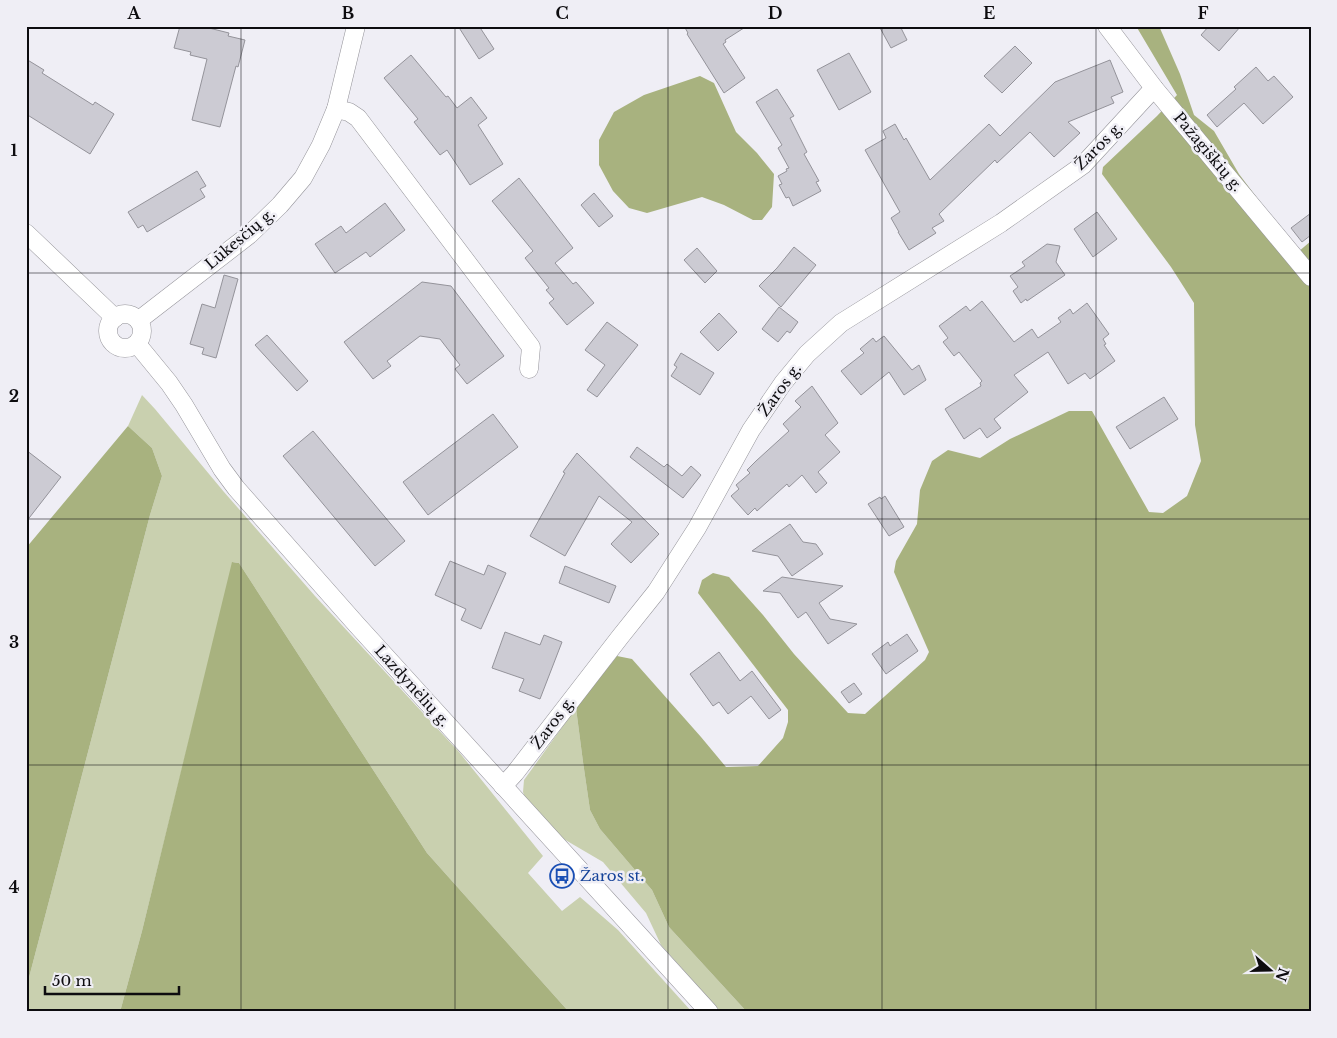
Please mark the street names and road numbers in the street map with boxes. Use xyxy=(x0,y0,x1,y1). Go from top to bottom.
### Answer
street label: Pažagiškių g. xyxy=(1170,108,1247,195)
street label: Žaros g. xyxy=(1070,117,1127,174)
street label: Lūkesčių g. xyxy=(201,204,279,273)
street label: Žaros g. xyxy=(754,360,805,420)
street label: Lazdynėlių g. xyxy=(371,641,454,730)
street label: Žaros g. xyxy=(527,693,578,753)

